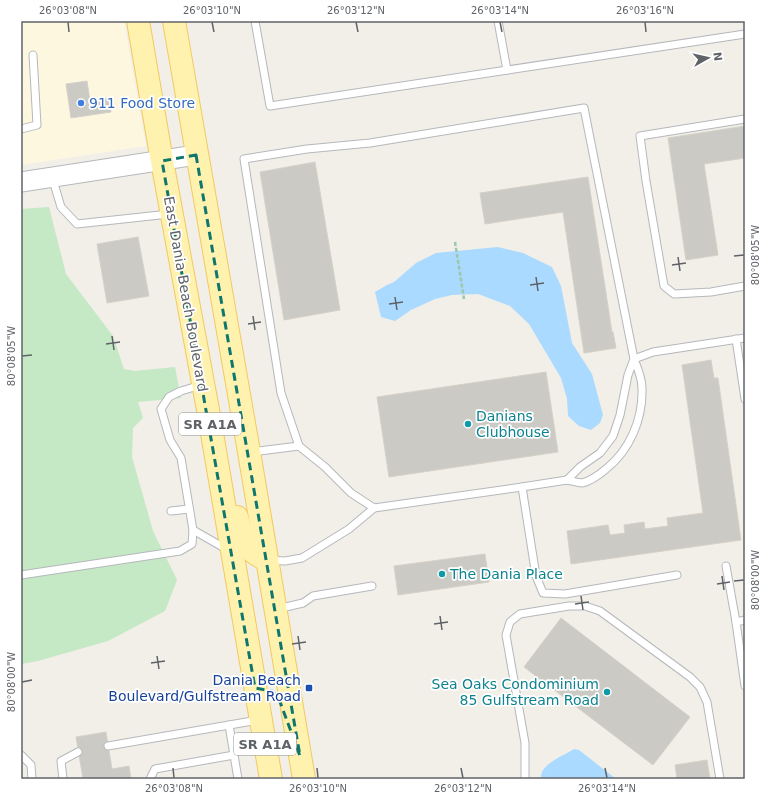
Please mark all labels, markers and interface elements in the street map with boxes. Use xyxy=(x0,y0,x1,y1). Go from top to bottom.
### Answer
text: 26°03'08"N xyxy=(39,5,97,16)
text: 26°03'10"N xyxy=(183,5,241,16)
text: 26°03'12"N xyxy=(327,5,385,16)
text: 26°03'14"N xyxy=(471,5,529,16)
text: 26°03'16"N xyxy=(616,5,674,16)
north arrow xyxy=(688,38,728,78)
text: N xyxy=(710,51,724,62)
place label: 911 Food Store xyxy=(89,95,195,111)
marker: 911 Food Store xyxy=(76,98,86,108)
street label: East Dania Beach Boulevard xyxy=(161,195,211,393)
text: 80°08'05"W xyxy=(750,225,761,285)
text: 80°08'05"W xyxy=(6,326,17,386)
place label: Danians Clubhouse xyxy=(476,408,550,440)
road number: SR A1A xyxy=(179,413,241,435)
marker: Danians Clubhouse xyxy=(463,419,473,429)
text: 80°08'00"W xyxy=(750,550,761,610)
place label: The Dania Place xyxy=(449,566,563,582)
marker: The Dania Place xyxy=(437,569,447,579)
text: 80°08'00"W xyxy=(6,652,17,712)
place label: Dania Beach Boulevard/Gulfstream Road xyxy=(108,672,301,704)
place label: Sea Oaks Condominium 85 Gulfstream Road xyxy=(432,676,599,708)
marker: Dania Beach Boulevard/Gulfstream Road xyxy=(304,683,314,693)
marker: Sea Oaks Condominium 85 Gulfstream Road xyxy=(602,687,612,697)
road number: SR A1A xyxy=(234,733,296,755)
text: 26°03'08"N xyxy=(145,783,203,794)
text: 26°03'10"N xyxy=(289,783,347,794)
text: 26°03'12"N xyxy=(434,783,492,794)
text: 26°03'14"N xyxy=(578,783,636,794)

